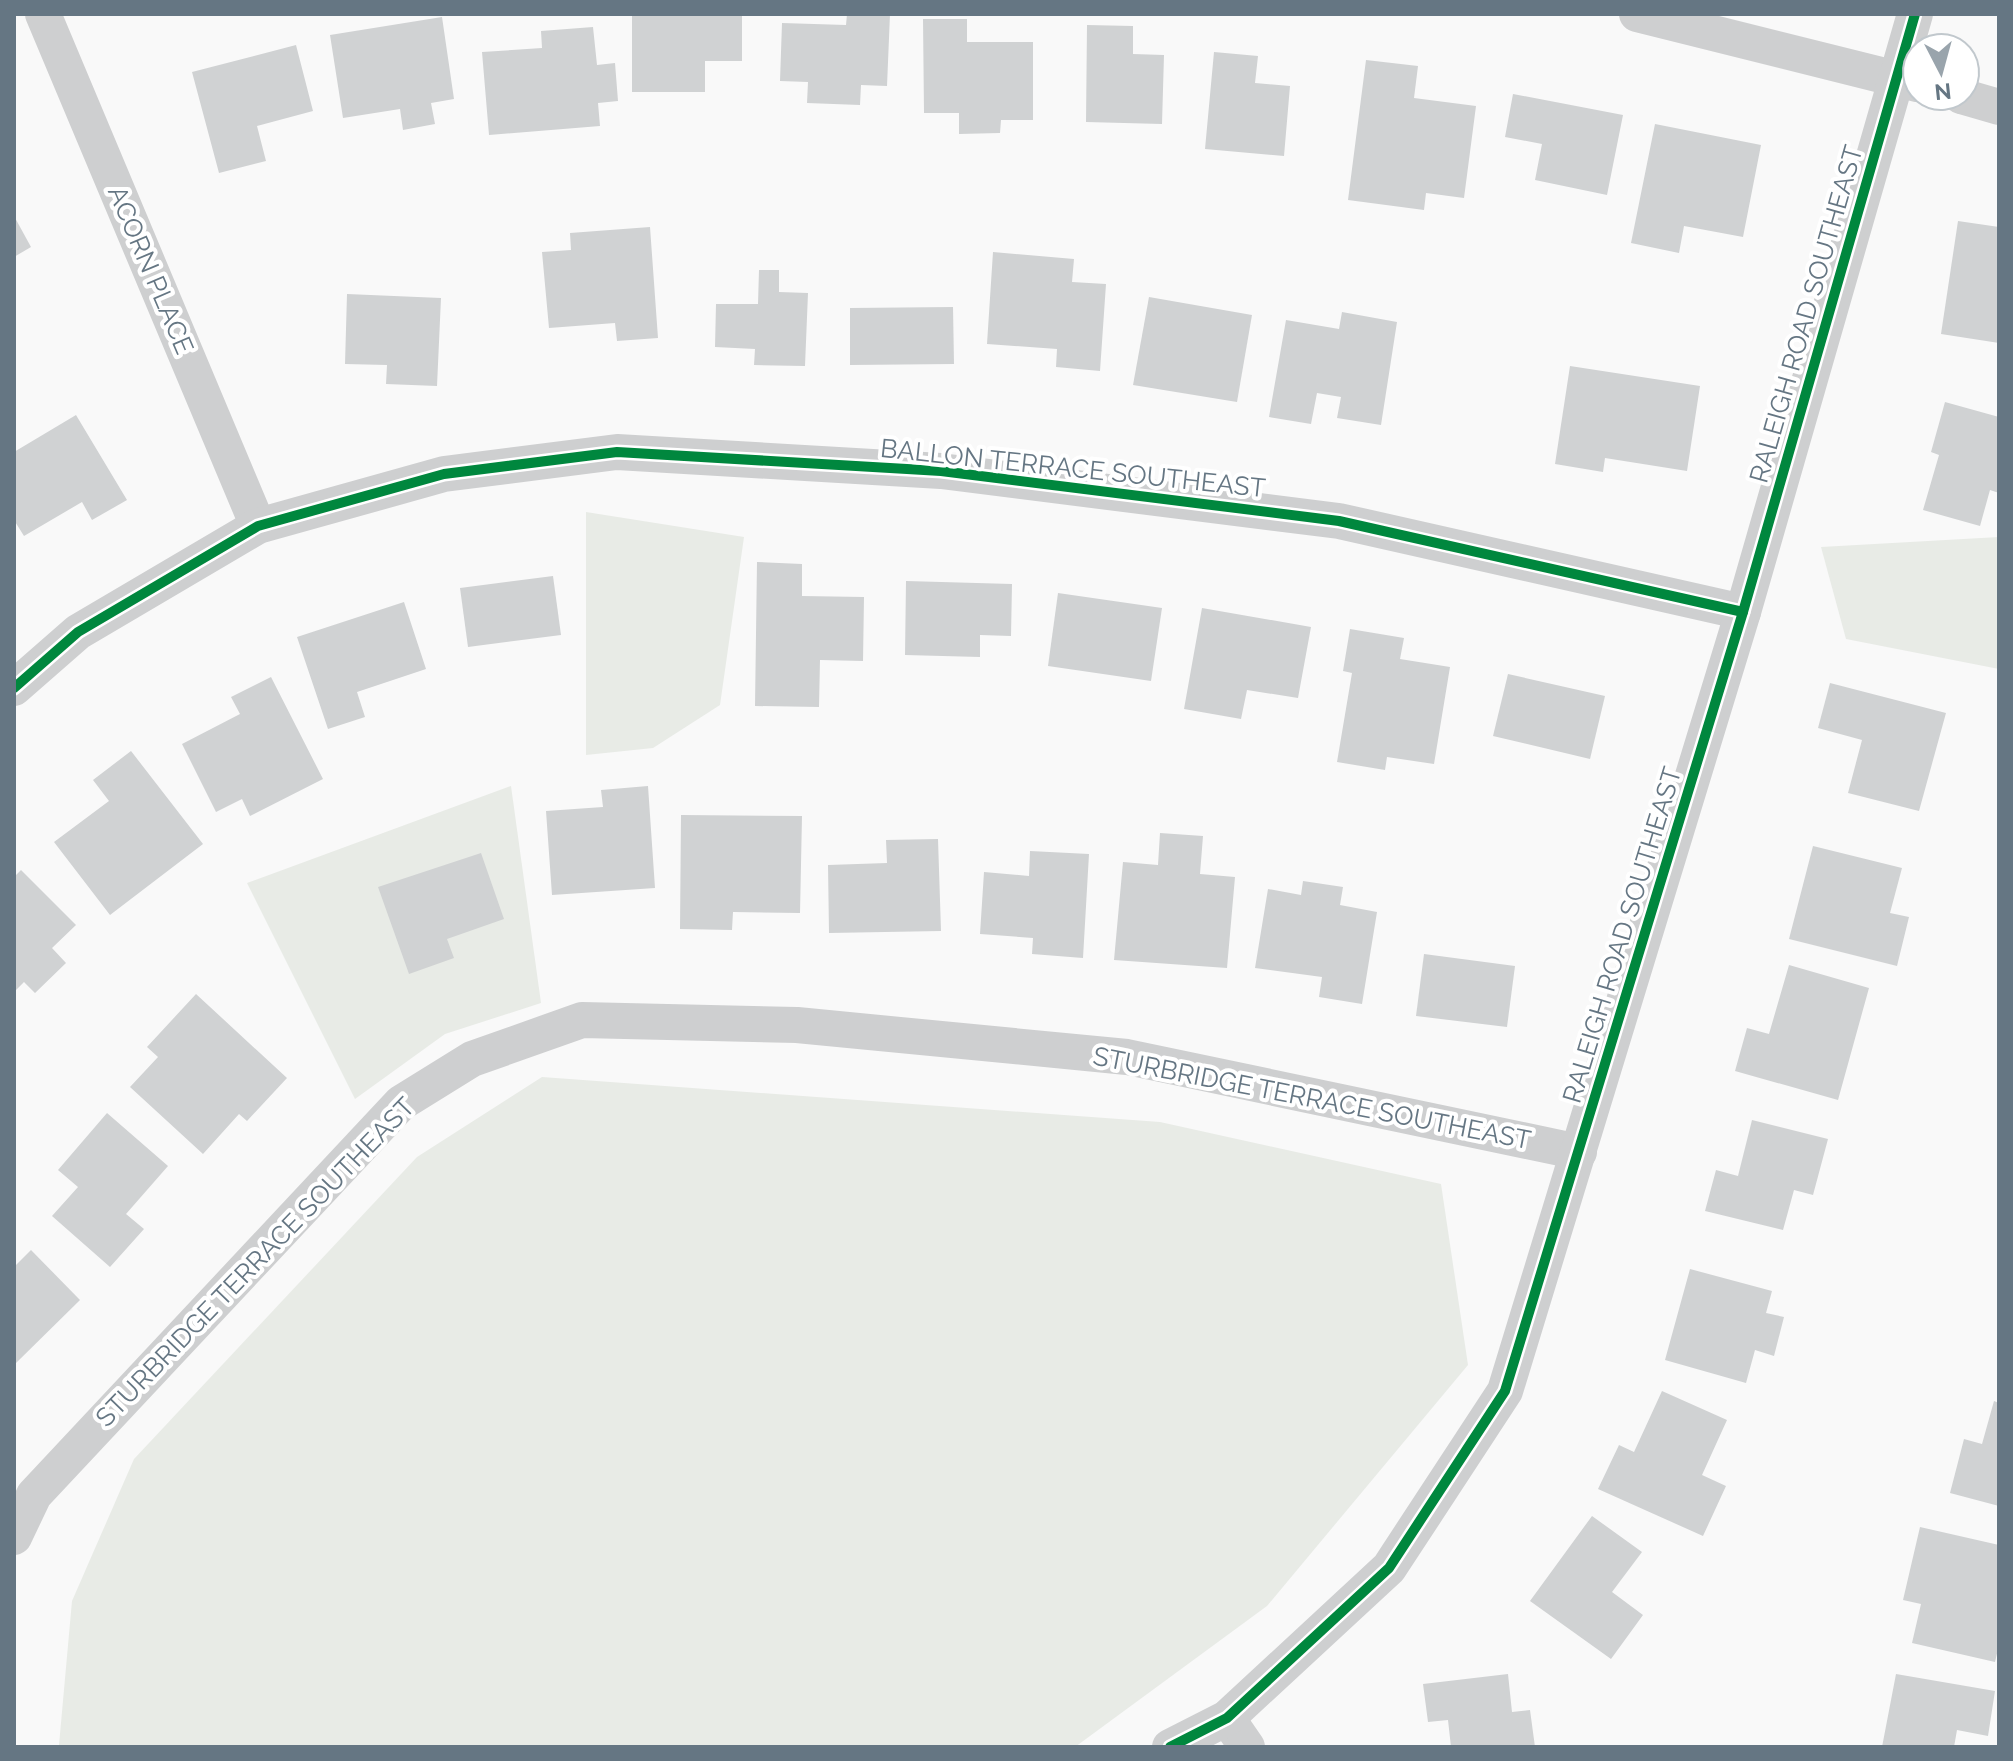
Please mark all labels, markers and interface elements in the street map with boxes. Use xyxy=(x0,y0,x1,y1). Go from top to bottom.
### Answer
north arrow xyxy=(1901,32,1981,112)
text: N xyxy=(1933,78,1953,106)
street label: RALEIGH ROAD SOUTHEAST xyxy=(1743,142,1869,486)
street label: ACORN PLACE xyxy=(102,181,200,359)
street label: BALLON TERRACE SOUTHEAST xyxy=(879,433,1267,503)
street label: RALEIGH ROAD SOUTHEAST xyxy=(1557,763,1688,1107)
street label: STURBRIDGE TERRACE SOUTHEAST xyxy=(1091,1041,1534,1155)
street label: STURBRIDGE TERRACE SOUTHEAST xyxy=(90,1091,421,1433)

